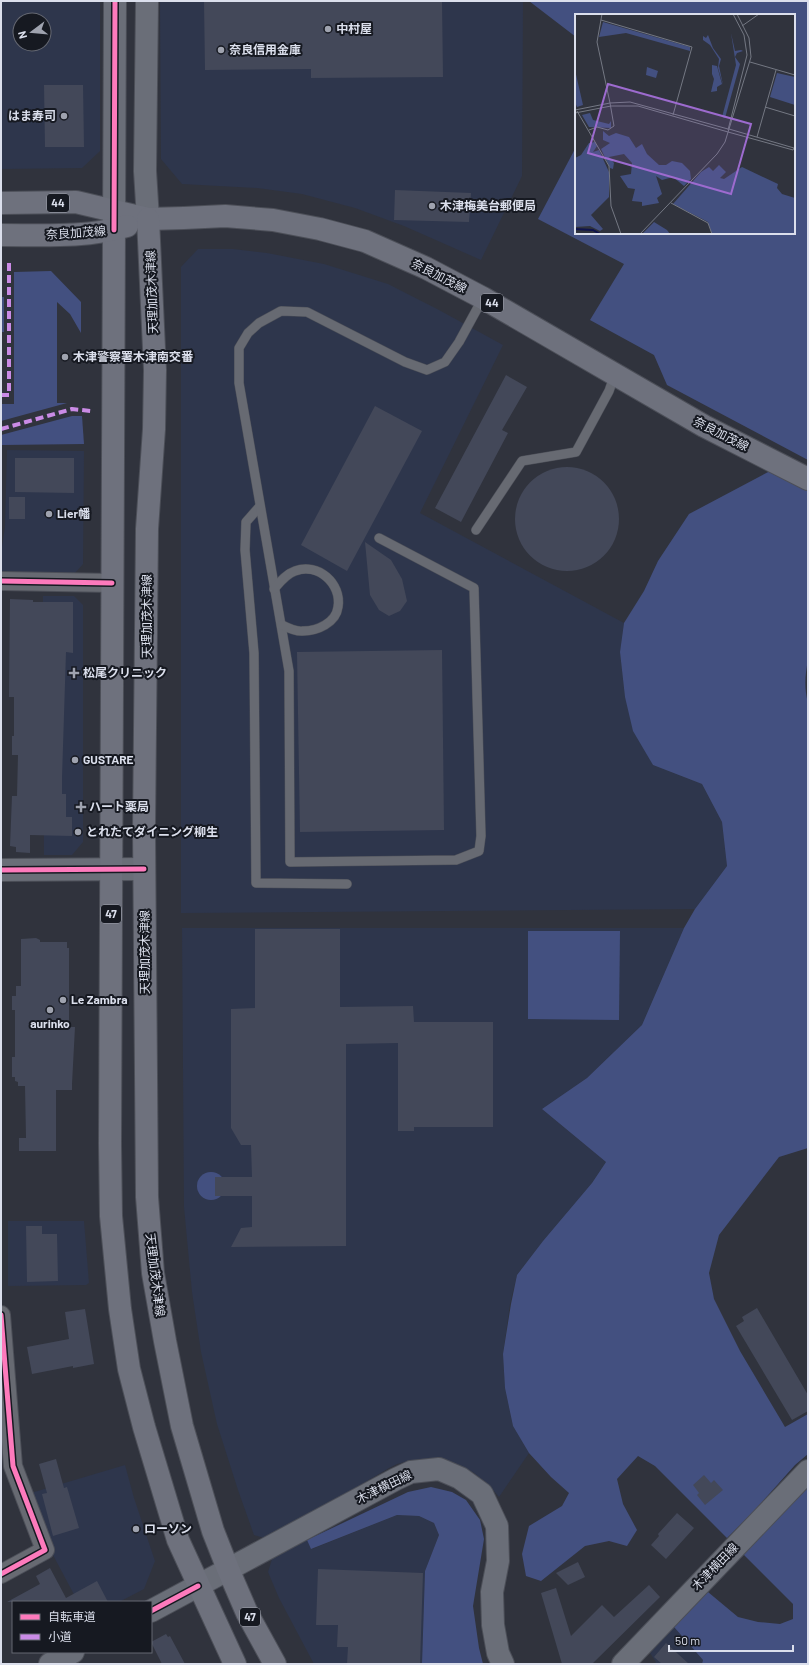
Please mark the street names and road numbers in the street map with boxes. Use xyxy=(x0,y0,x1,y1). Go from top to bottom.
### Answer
road number: 44 xyxy=(47,194,69,212)
street label: 奈良加茂線 xyxy=(46,223,106,241)
street label: 天理加茂木津線 xyxy=(143,250,159,334)
street label: 奈良加茂線 xyxy=(410,255,469,295)
road number: 44 xyxy=(481,294,503,312)
street label: 奈良加茂線 xyxy=(692,413,751,453)
street label: 天理加茂木津線 xyxy=(139,574,153,658)
road number: 47 xyxy=(101,905,121,923)
street label: 天理加茂木津線 xyxy=(137,910,151,994)
street label: 天理加茂木津線 xyxy=(144,1232,168,1317)
street label: 木津横田線 xyxy=(354,1467,414,1506)
street label: 木津横田線 xyxy=(688,1540,740,1593)
road number: 47 xyxy=(240,1608,260,1626)

